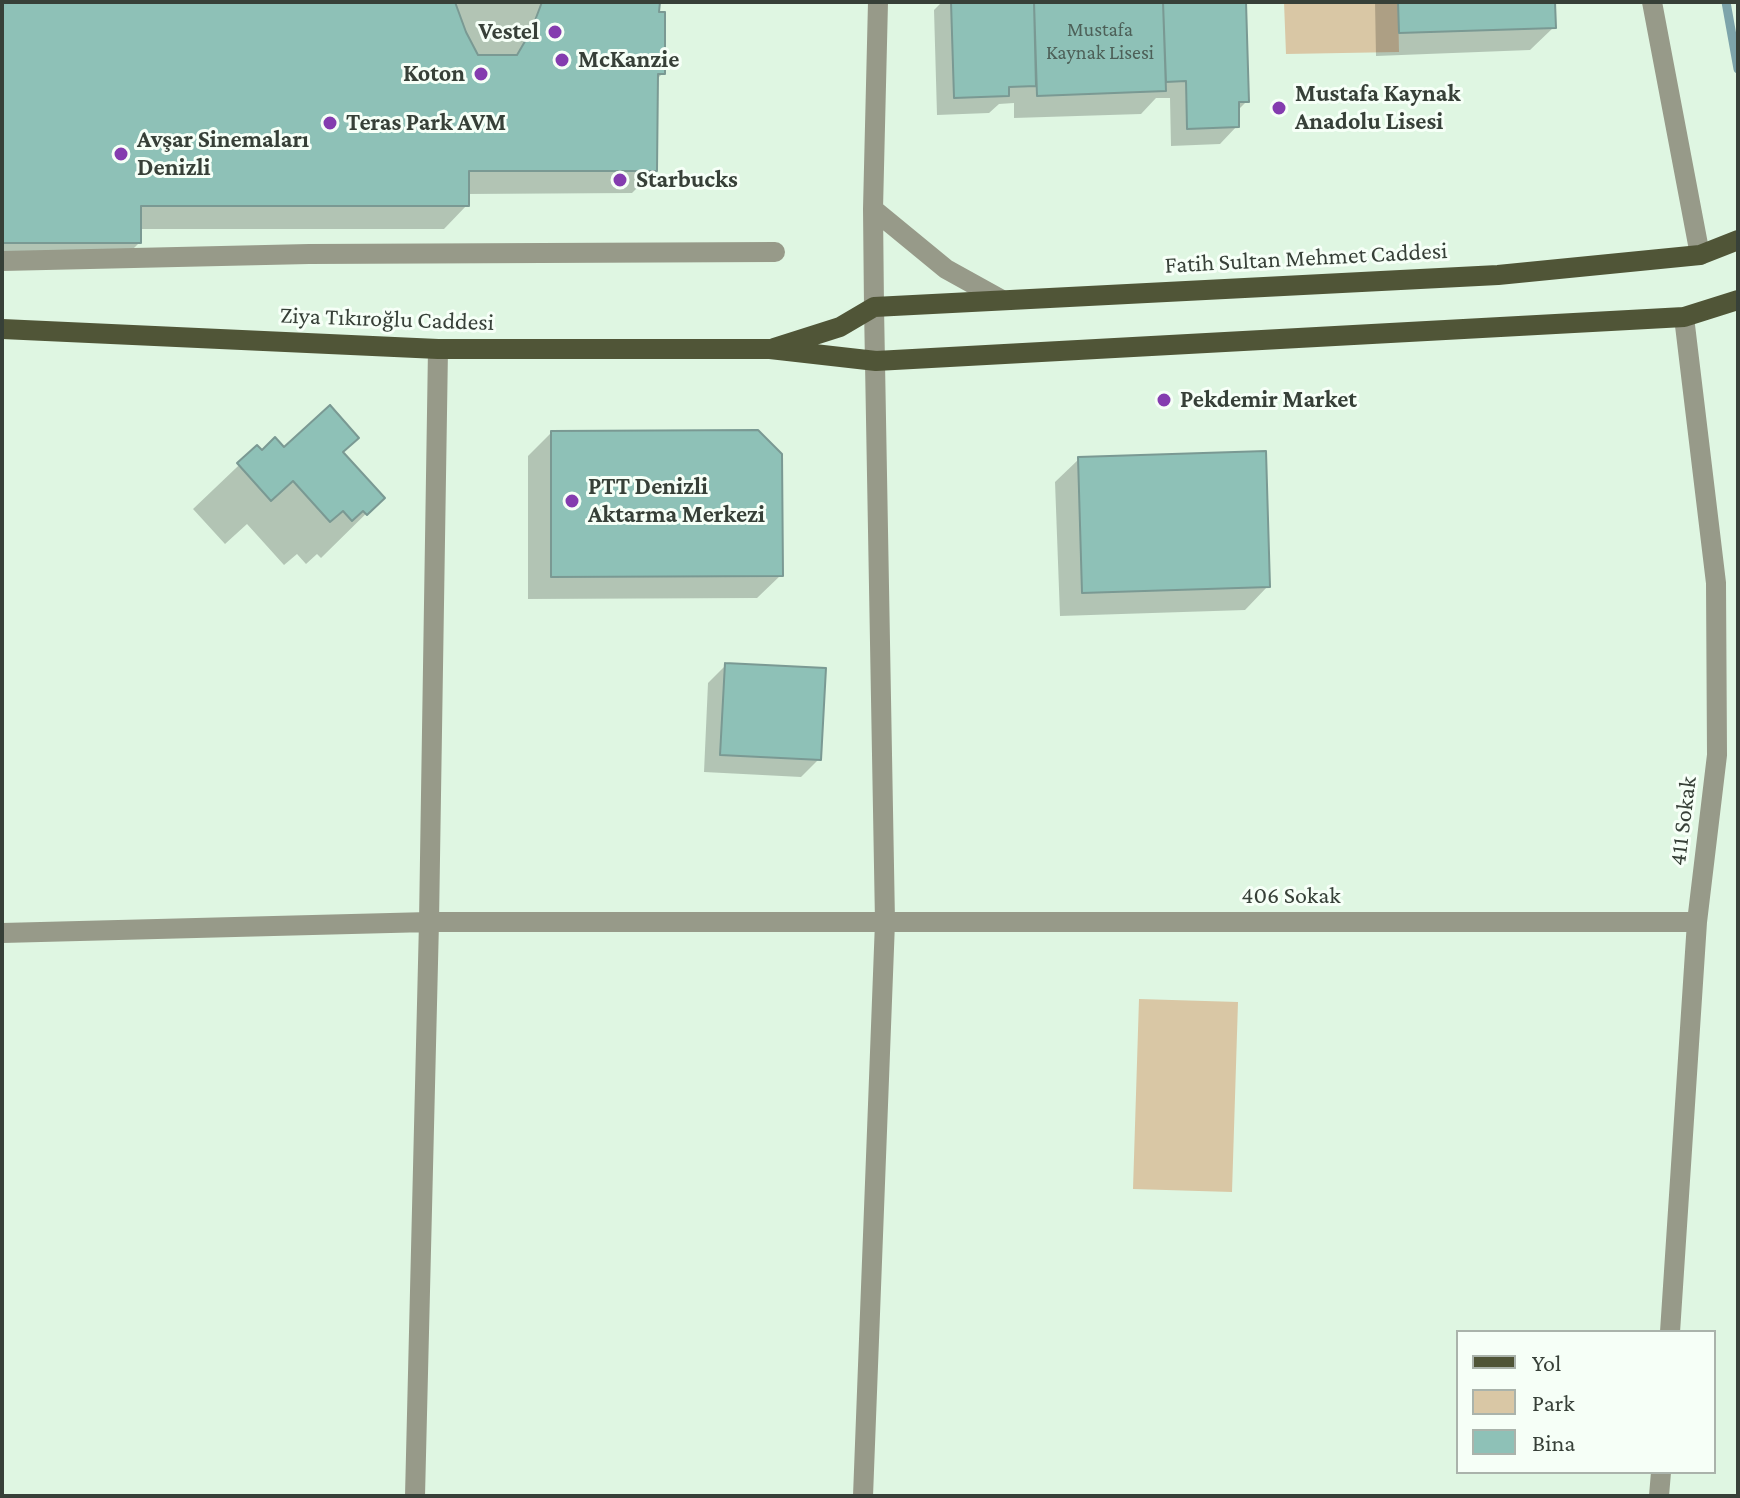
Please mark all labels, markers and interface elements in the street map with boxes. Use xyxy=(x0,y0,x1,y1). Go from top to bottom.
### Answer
place label: Vestel xyxy=(478,18,539,46)
house number: Mustafa Kaynak Lisesi xyxy=(1046,18,1154,65)
marker: Vestel xyxy=(546,23,564,41)
place label: McKanzie xyxy=(578,46,679,74)
marker: McKanzie xyxy=(553,51,571,69)
place label: Koton xyxy=(403,60,465,88)
marker: Koton xyxy=(472,65,490,83)
place label: Mustafa Kaynak Anadolu Lisesi xyxy=(1295,80,1461,136)
marker: Mustafa Kaynak Anadolu Lisesi xyxy=(1270,99,1288,117)
place label: Teras Park AVM xyxy=(346,109,506,137)
marker: Teras Park AVM xyxy=(321,114,339,132)
place label: Avşar Sinemaları Denizli xyxy=(137,126,309,182)
marker: Avşar Sinemaları Denizli xyxy=(112,145,130,163)
place label: Starbucks xyxy=(636,166,738,194)
marker: Starbucks xyxy=(611,171,629,189)
street label: Fatih Sultan Mehmet Caddesi xyxy=(1164,236,1448,280)
street label: Ziya Tıkıroğlu Caddesi xyxy=(280,301,494,337)
place label: Pekdemir Market xyxy=(1180,386,1357,414)
marker: Pekdemir Market xyxy=(1155,391,1173,409)
place label: PTT Denizli Aktarma Merkezi xyxy=(588,473,765,529)
marker: PTT Denizli Aktarma Merkezi xyxy=(563,492,581,510)
street label: 411 Sokak xyxy=(1663,775,1703,867)
street label: 406 Sokak xyxy=(1241,882,1341,910)
legend xyxy=(1456,1330,1716,1474)
text: Yol xyxy=(1532,1349,1561,1376)
text: Park xyxy=(1532,1389,1575,1416)
text: Bina xyxy=(1532,1429,1575,1456)

